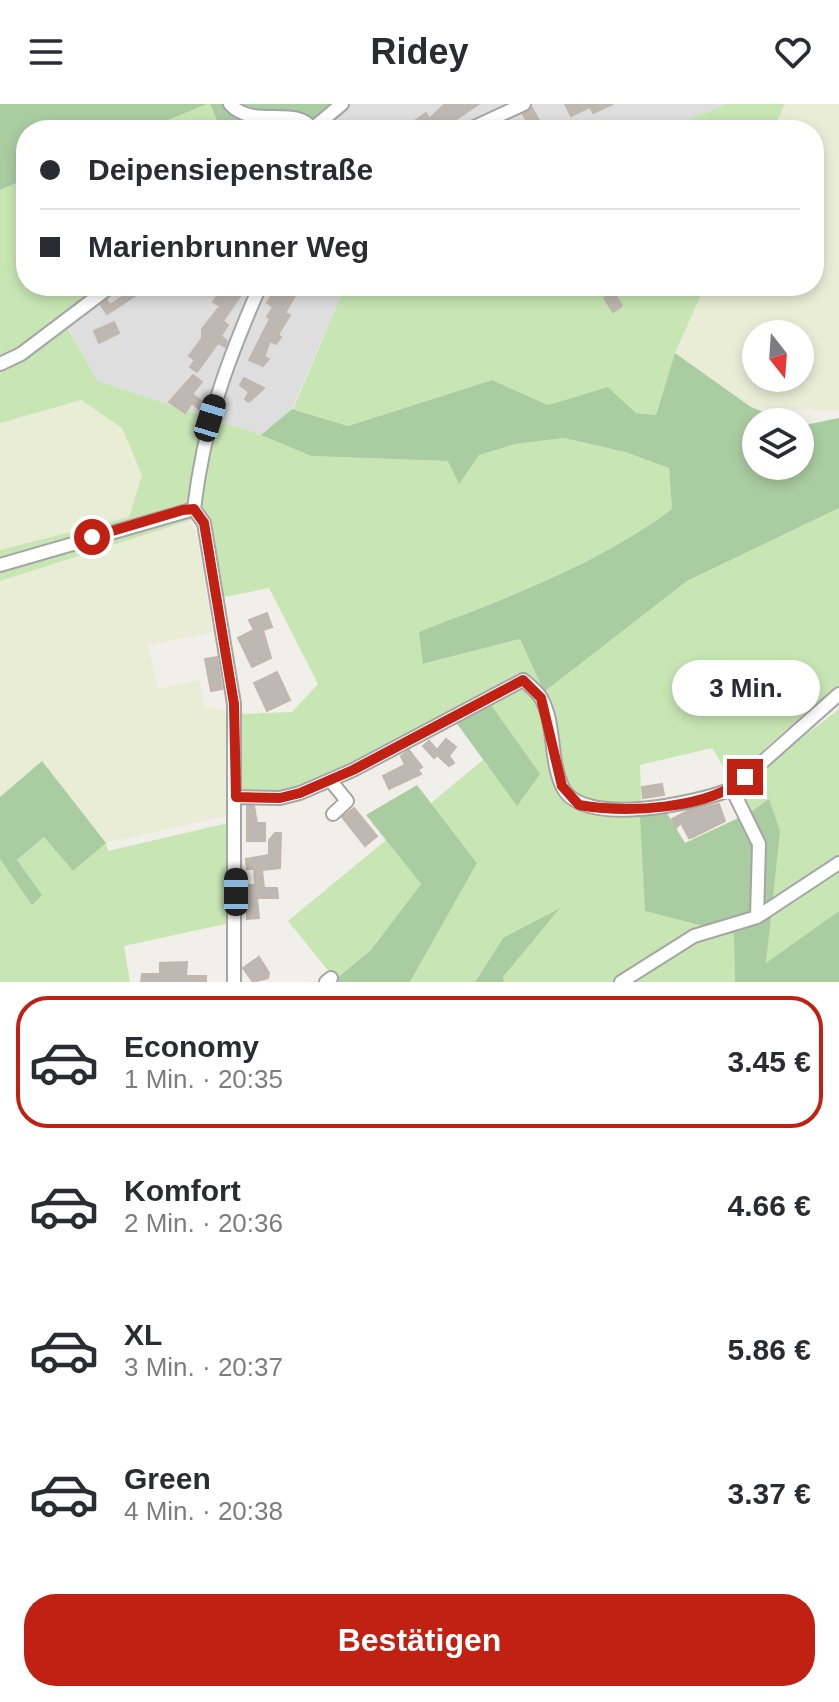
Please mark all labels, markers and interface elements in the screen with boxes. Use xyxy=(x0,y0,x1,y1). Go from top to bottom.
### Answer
icon: menu xyxy=(24,30,68,74)
icon: heart xyxy=(771,30,815,74)
text: Ridey xyxy=(370,31,469,72)
text: Deipensiepenstraße xyxy=(88,153,373,186)
text: Marienbrunner Weg xyxy=(88,230,369,263)
north arrow xyxy=(742,320,814,392)
map controls xyxy=(742,320,814,480)
car xyxy=(192,392,228,444)
button: layers xyxy=(742,408,814,480)
route start xyxy=(74,519,110,555)
callout: 3 Min. xyxy=(671,661,819,717)
text: 3 Min. xyxy=(709,673,783,703)
route end xyxy=(727,759,763,795)
car xyxy=(224,868,248,916)
icon: car xyxy=(28,1026,100,1098)
text: Economy xyxy=(124,1030,259,1063)
text: 3.45 € xyxy=(728,1045,811,1078)
text: 1 Min. · 20:35 xyxy=(124,1064,283,1094)
icon: car xyxy=(28,1170,100,1242)
text: Komfort xyxy=(124,1174,241,1207)
text: 4.66 € xyxy=(728,1189,811,1222)
text: 2 Min. · 20:36 xyxy=(124,1208,283,1238)
icon: car xyxy=(28,1314,100,1386)
text: XL xyxy=(124,1318,162,1351)
text: 5.86 € xyxy=(728,1333,811,1366)
text: 3 Min. · 20:37 xyxy=(124,1352,283,1382)
icon: car xyxy=(28,1458,100,1530)
text: Green xyxy=(124,1462,211,1495)
text: 3.37 € xyxy=(728,1477,811,1510)
text: 4 Min. · 20:38 xyxy=(124,1496,283,1526)
button: Bestätigen xyxy=(24,1594,815,1686)

